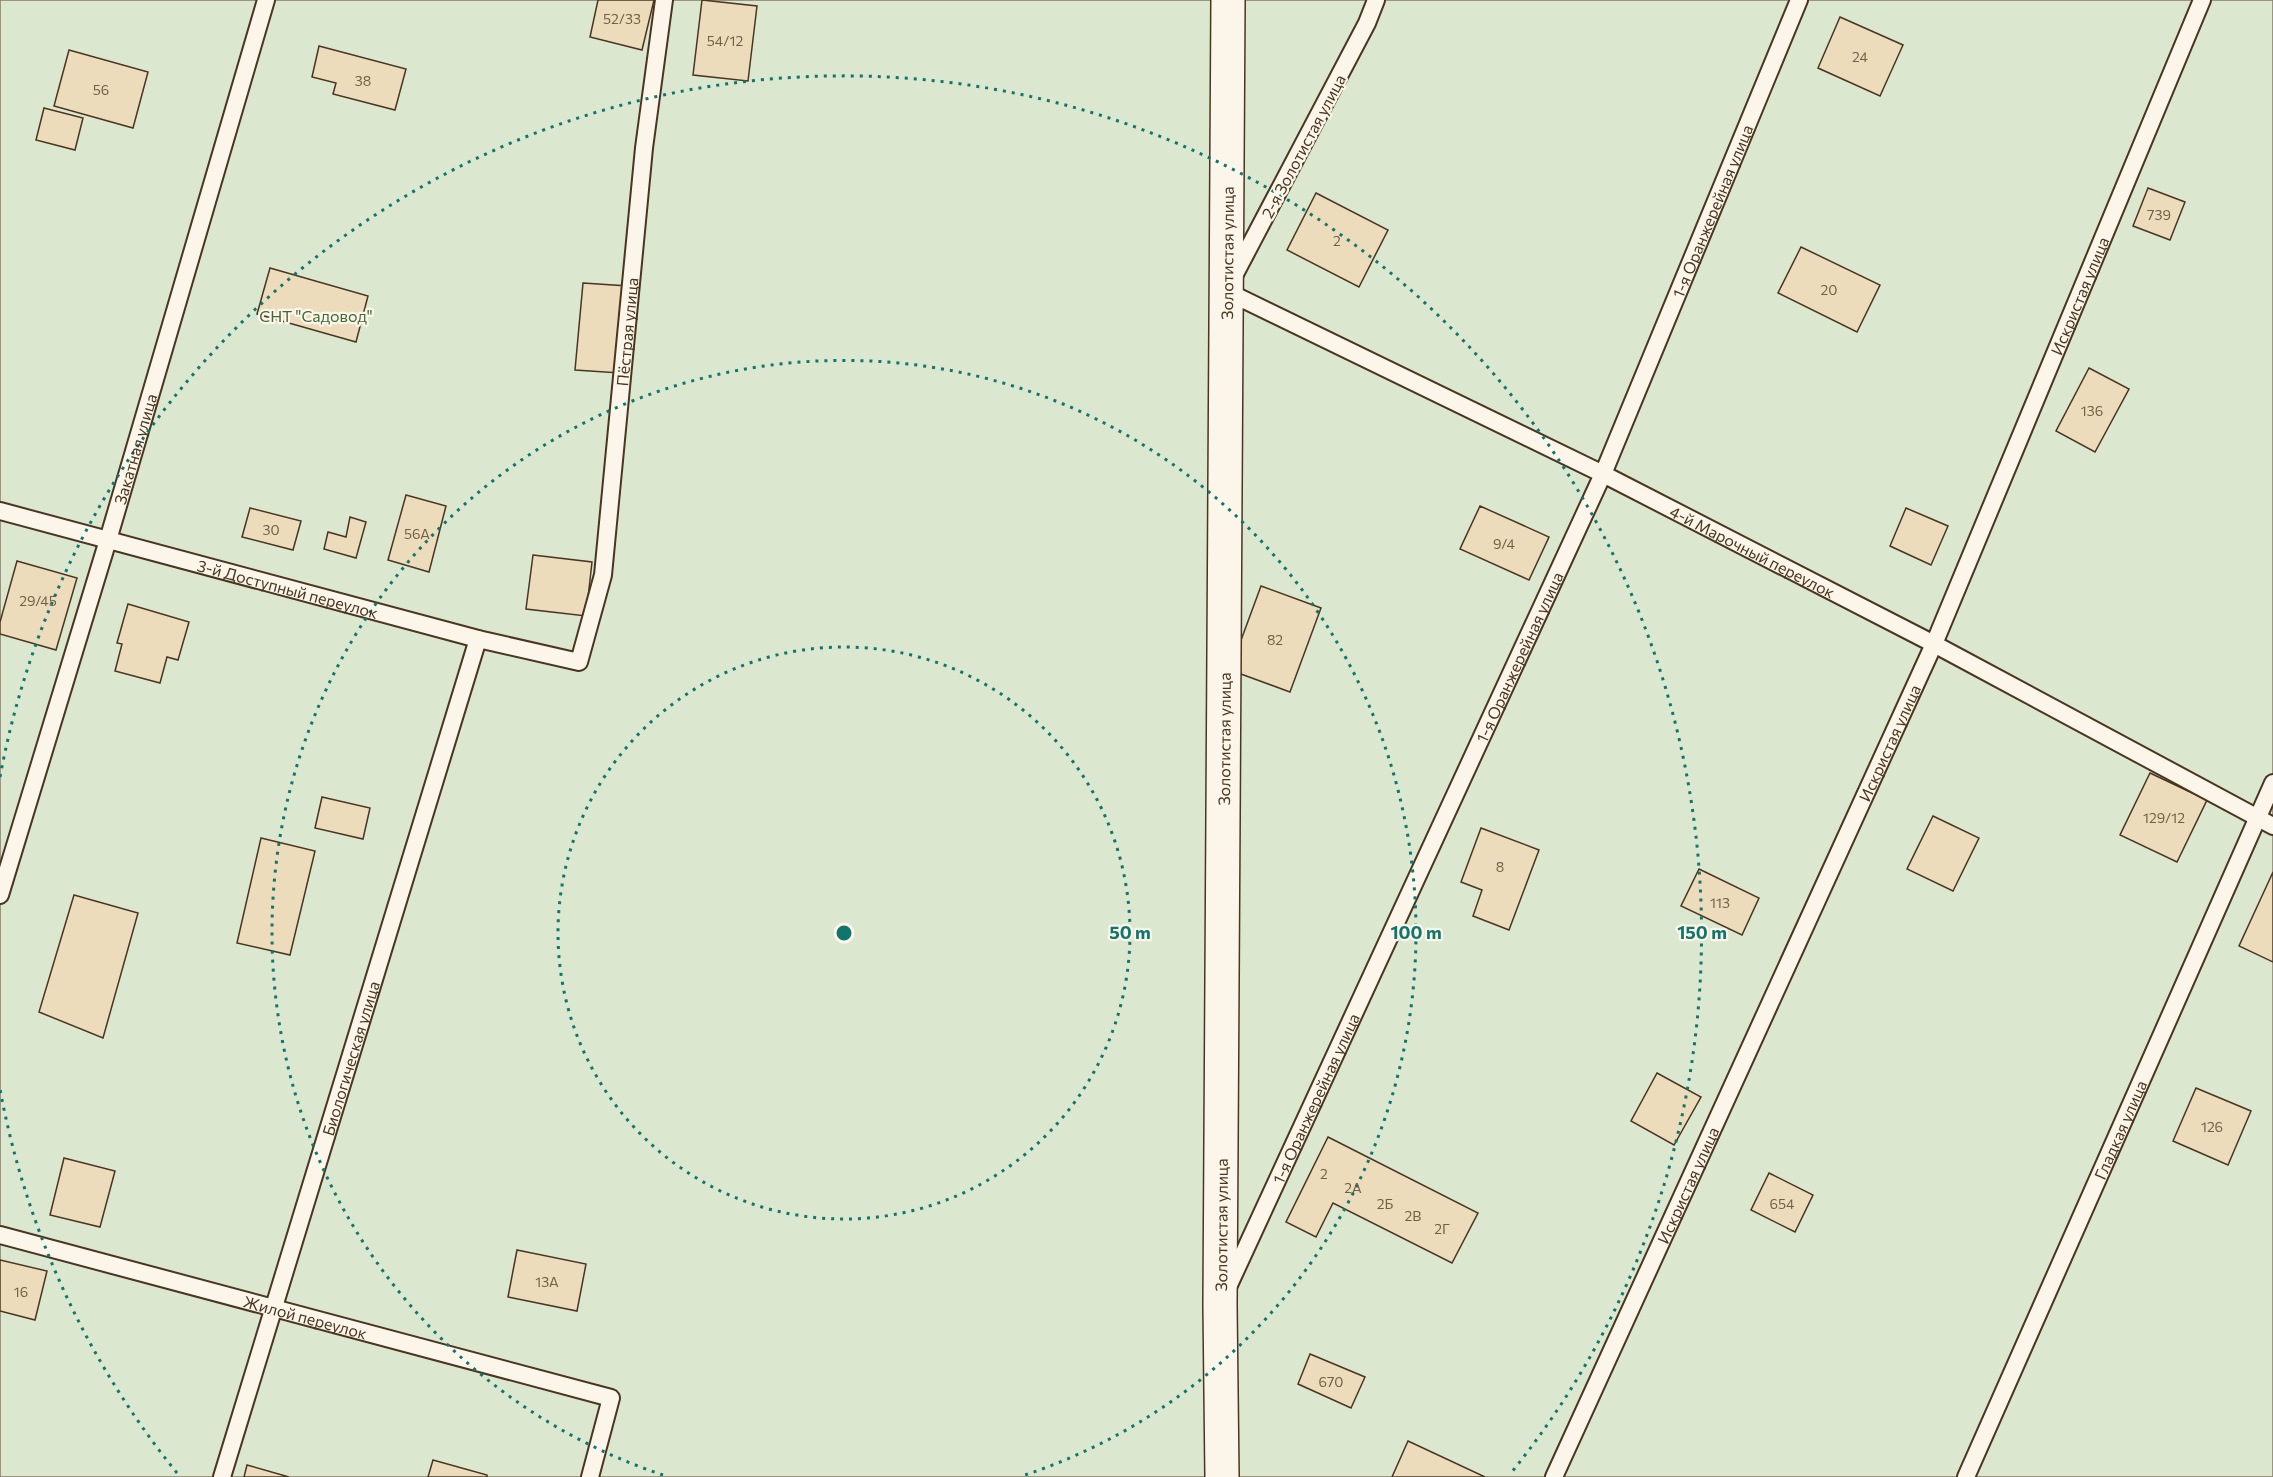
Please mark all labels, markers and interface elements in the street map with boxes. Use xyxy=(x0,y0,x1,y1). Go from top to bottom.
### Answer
house number: 52/33 xyxy=(603,10,641,27)
house number: 54/12 xyxy=(707,32,743,49)
house number: 24 xyxy=(1852,48,1869,65)
street label: 2-я Золотистая улица xyxy=(1257,71,1349,221)
house number: 38 xyxy=(355,72,371,89)
house number: 56 xyxy=(93,81,109,98)
street label: 1-я Оранжерейная улица xyxy=(1668,122,1756,300)
street label: Золотистая улица xyxy=(1217,186,1236,320)
house number: 739 xyxy=(2147,206,2171,223)
house number: 2 xyxy=(1333,232,1341,249)
street label: Искристая улица xyxy=(2046,234,2112,357)
street label: Пёстрая улица xyxy=(612,277,641,387)
house number: 20 xyxy=(1821,281,1837,298)
park label: СНТ "Садовод" xyxy=(259,306,373,325)
street label: Закатная улица xyxy=(109,391,160,507)
house number: 136 xyxy=(2081,402,2103,419)
street label: 4-й Марочный переулок xyxy=(1667,501,1839,601)
house number: 30 xyxy=(262,521,280,538)
house number: 56А xyxy=(404,525,430,542)
house number: 9/4 xyxy=(1493,535,1515,552)
street label: 3-й Доступный переулок xyxy=(195,555,381,621)
street label: 1-я Оранжерейная улица xyxy=(1471,569,1566,745)
house number: 29/45 xyxy=(19,592,57,609)
house number: 82 xyxy=(1267,631,1283,648)
street label: Золотистая улица xyxy=(1214,672,1233,806)
street label: Искристая улица xyxy=(1854,681,1924,804)
house number: 129/12 xyxy=(2143,809,2185,826)
house number: 8 xyxy=(1496,858,1504,875)
house number: 113 xyxy=(1710,894,1730,911)
text: 50 m xyxy=(1109,921,1151,943)
text: 100 m xyxy=(1390,921,1442,943)
text: 150 m xyxy=(1677,921,1727,943)
centre of rings xyxy=(834,923,854,943)
street label: Биологическая улица xyxy=(317,978,383,1138)
street label: 1-я Оранжерейная улица xyxy=(1268,1010,1363,1186)
street label: Гладкая улица xyxy=(2089,1077,2150,1182)
house number: 126 xyxy=(2201,1118,2223,1135)
street label: Искристая улица xyxy=(1652,1124,1722,1246)
street label: Золотистая улица xyxy=(1211,1158,1230,1292)
house number: 2 xyxy=(1320,1165,1328,1182)
house number: 2А xyxy=(1344,1179,1362,1196)
house number: 2Б xyxy=(1377,1195,1393,1212)
house number: 654 xyxy=(1770,1195,1795,1212)
house number: 2В xyxy=(1405,1207,1421,1224)
house number: 2Г xyxy=(1434,1220,1450,1237)
house number: 13А xyxy=(535,1273,559,1290)
house number: 16 xyxy=(14,1283,28,1300)
street label: Жилой переулок xyxy=(241,1291,370,1342)
house number: 670 xyxy=(1319,1373,1343,1390)

